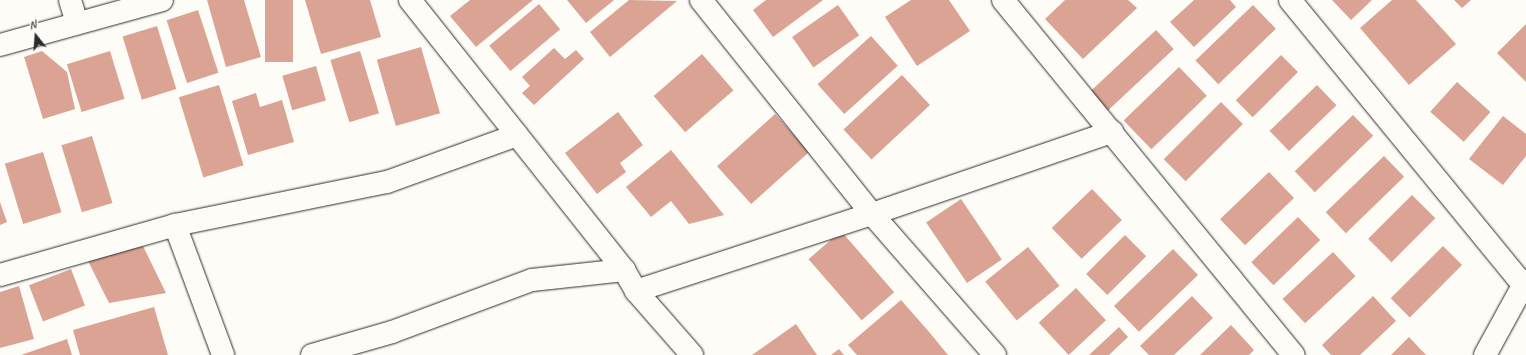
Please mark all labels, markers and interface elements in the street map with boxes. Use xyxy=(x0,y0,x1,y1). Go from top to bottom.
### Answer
north arrow xyxy=(16,16,56,56)
text: N xyxy=(27,17,38,32)

